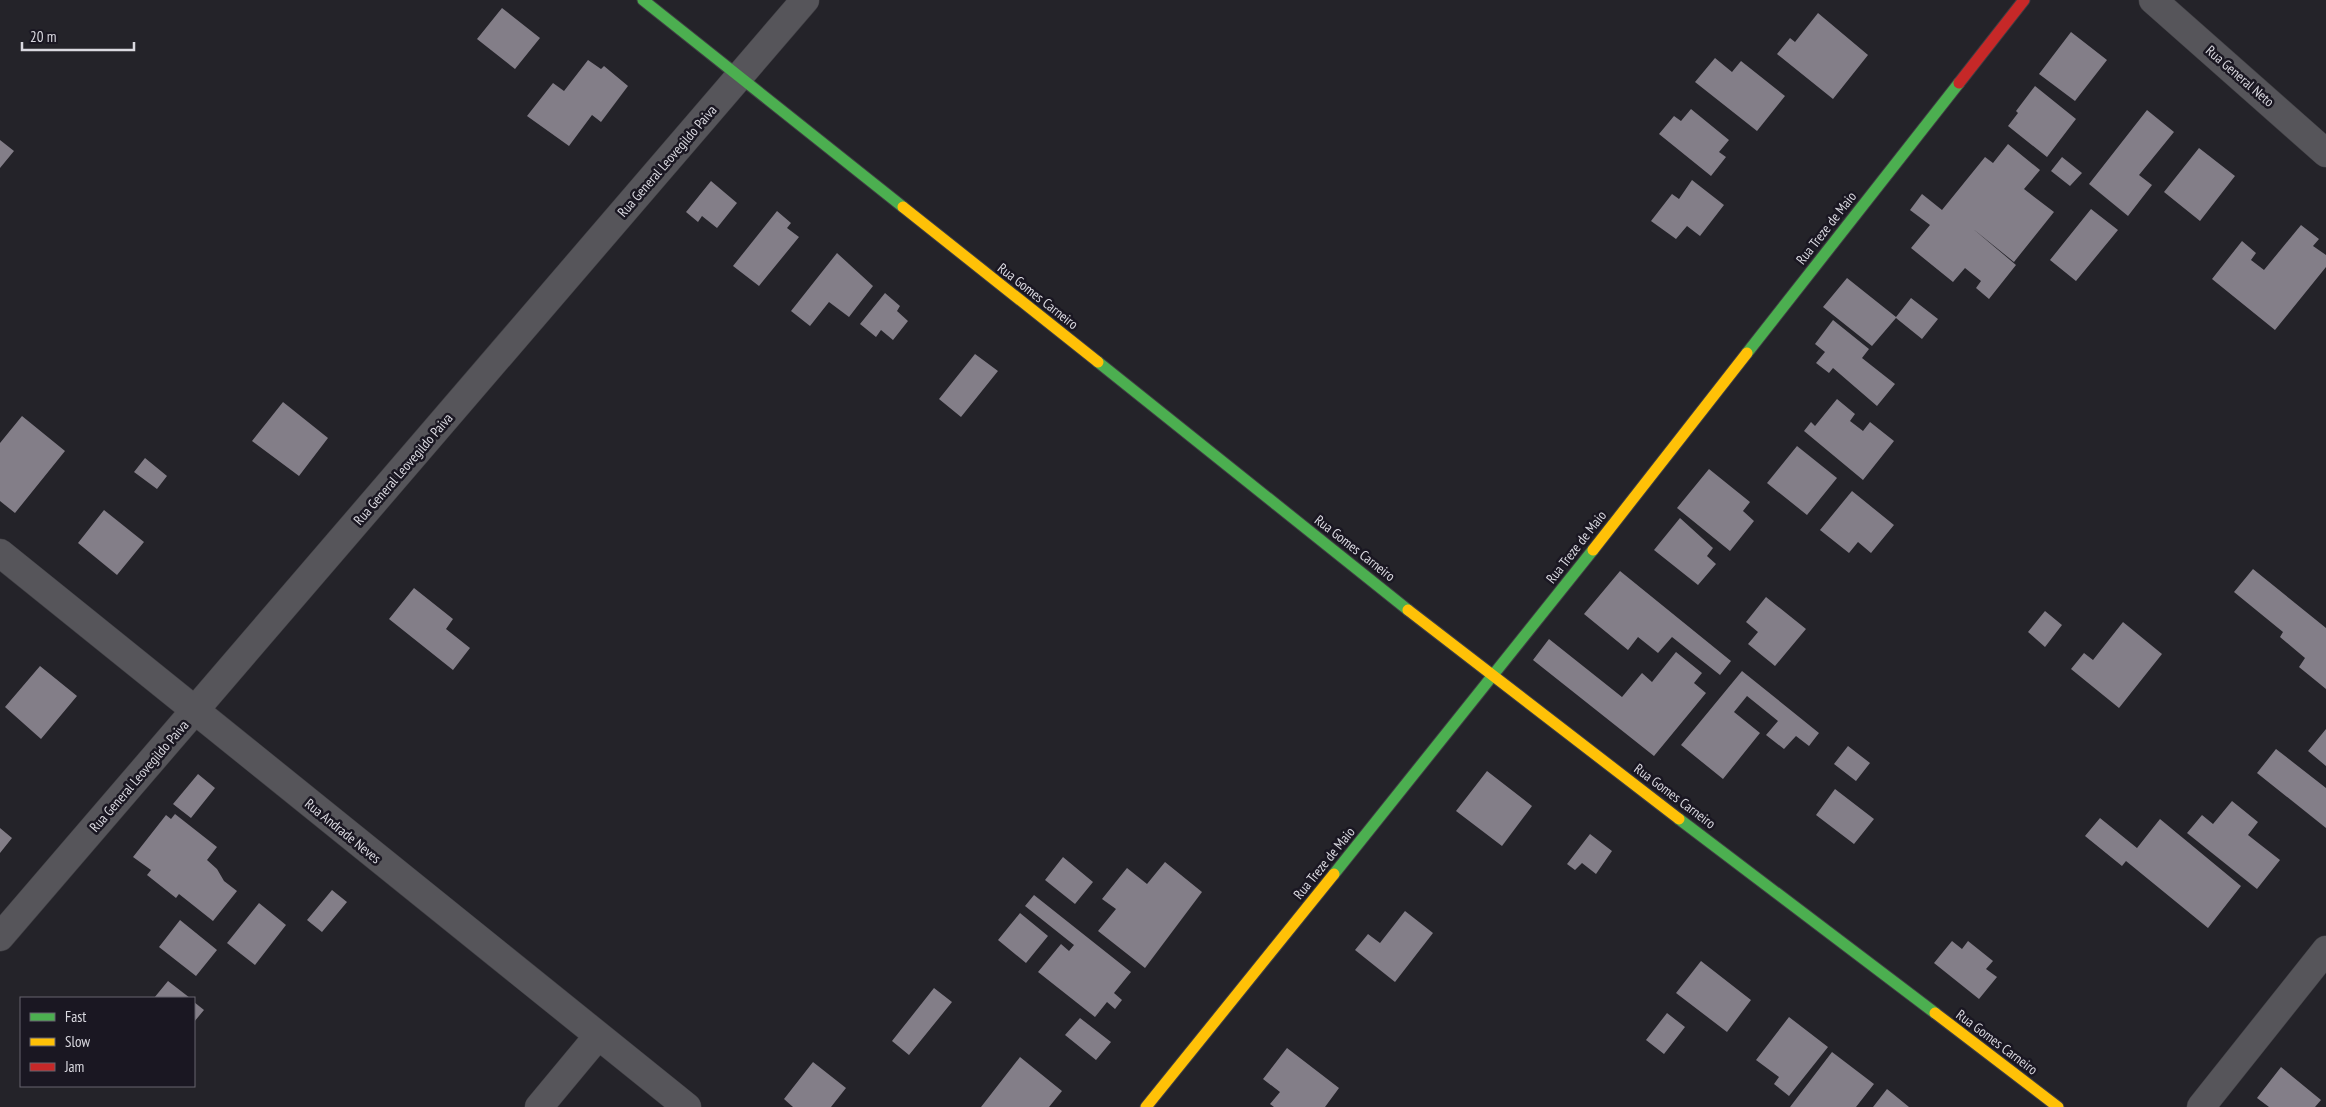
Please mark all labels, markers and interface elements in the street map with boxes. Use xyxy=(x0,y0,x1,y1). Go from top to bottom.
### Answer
scale bar xyxy=(22,20,135,52)
text: 20 m xyxy=(30,27,56,46)
street label: Rua General Neto xyxy=(2202,41,2278,111)
street label: Rua General Leovegildo Paiva xyxy=(613,101,721,221)
street label: Rua Treze de Maio xyxy=(1792,188,1860,268)
street label: Rua Gomes Carneiro xyxy=(994,259,1082,333)
street label: Rua General Leovegildo Paiva xyxy=(349,409,457,529)
street label: Rua Treze de Maio xyxy=(1542,507,1610,587)
street label: Rua Gomes Carneiro xyxy=(1311,511,1399,585)
street label: Rua General Leovegildo Paiva xyxy=(85,716,193,836)
street label: Rua Gomes Carneiro xyxy=(1631,759,1719,833)
street label: Rua Andrade Neves xyxy=(301,795,385,867)
street label: Rua Treze de Maio xyxy=(1289,823,1359,903)
legend xyxy=(20,997,195,1087)
street label: Rua Gomes Carneiro xyxy=(1953,1005,2041,1079)
text: Fast xyxy=(65,1007,86,1026)
text: Slow xyxy=(65,1032,90,1051)
text: Jam xyxy=(64,1057,84,1076)

